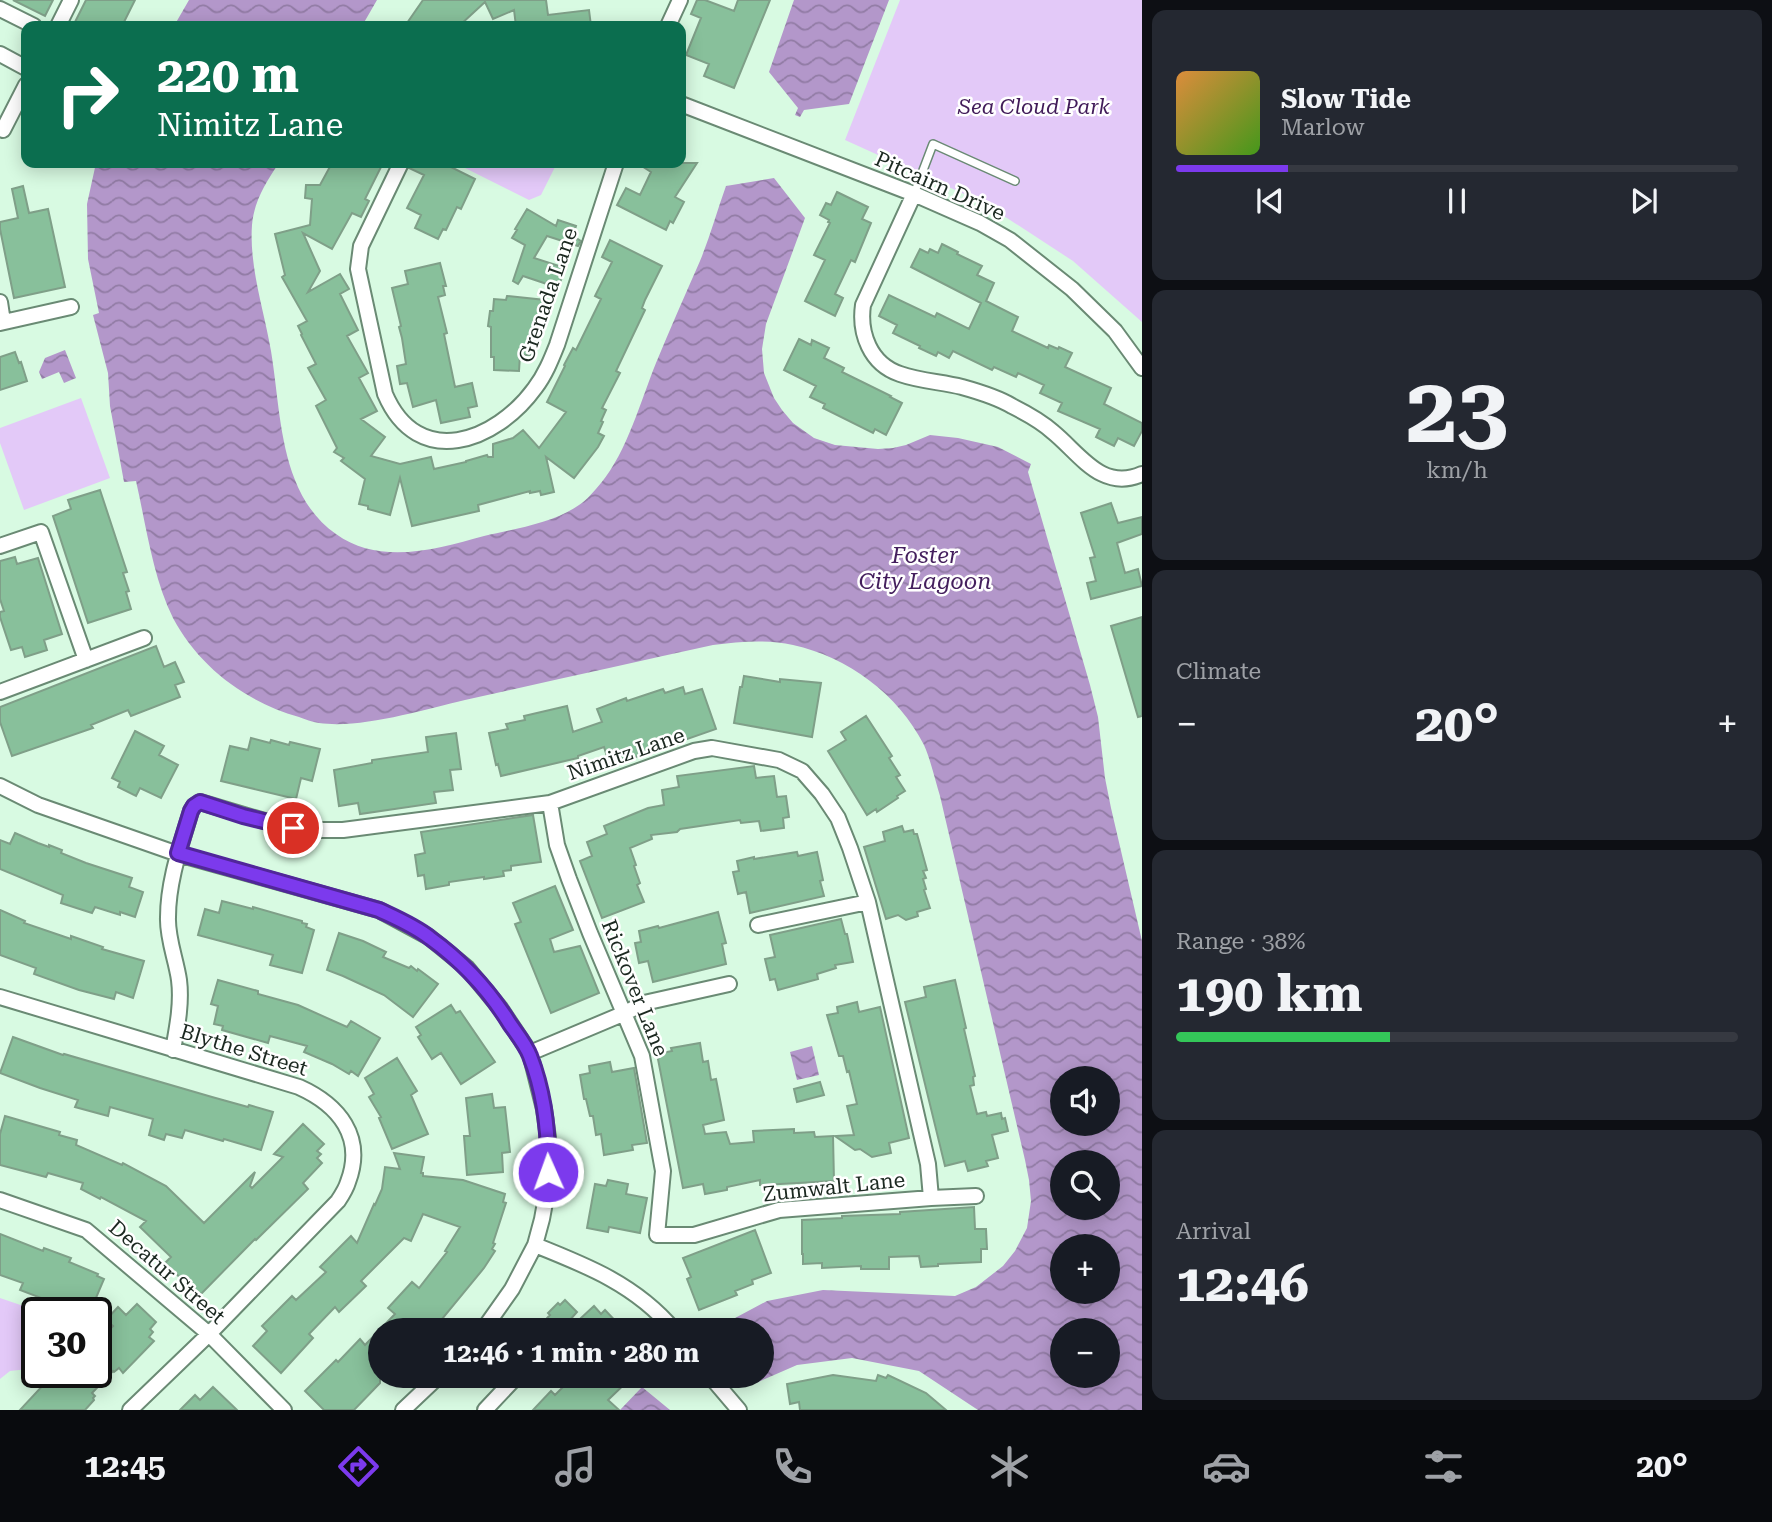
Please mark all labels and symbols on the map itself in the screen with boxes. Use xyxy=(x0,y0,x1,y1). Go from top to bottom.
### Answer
park label: Sea Cloud Park xyxy=(957,95,1111,119)
street label: Pitcairn Drive xyxy=(871,147,1009,225)
street label: Grenada Lane xyxy=(514,224,582,366)
water label: Foster City Lagoon xyxy=(859,542,991,595)
street label: Nimitz Lane xyxy=(564,723,688,785)
pin xyxy=(263,798,323,858)
street label: Rickover Lane xyxy=(597,916,673,1060)
street label: Blythe Street xyxy=(177,1019,311,1081)
position arrow xyxy=(511,1135,585,1209)
street label: Zumwalt Lane xyxy=(762,1168,906,1206)
street label: Decatur Street xyxy=(104,1215,230,1329)
speed limit sign: 30 xyxy=(21,1297,112,1388)

